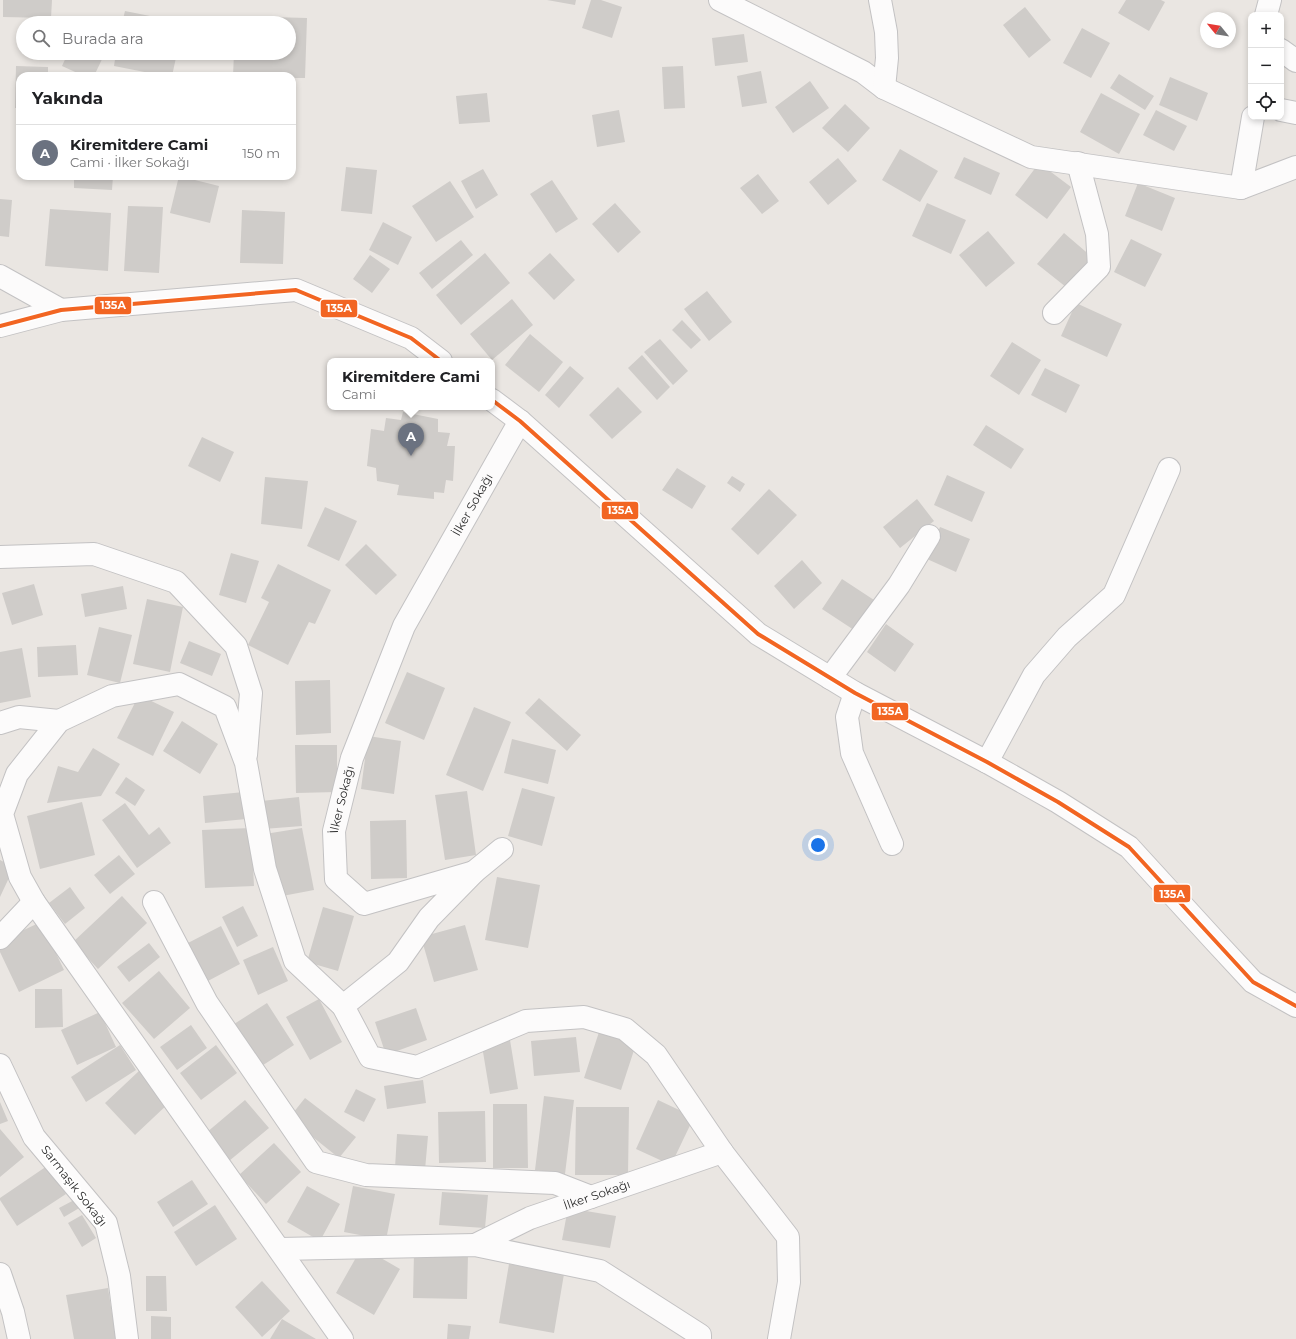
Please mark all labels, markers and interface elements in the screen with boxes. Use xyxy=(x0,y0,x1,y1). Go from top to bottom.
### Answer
north arrow xyxy=(1200,12,1236,48)
map controls xyxy=(1248,12,1284,120)
button: + xyxy=(1248,12,1284,48)
search box xyxy=(16,16,296,60)
icon: search xyxy=(30,27,52,49)
text: Burada ara xyxy=(62,29,144,48)
button: − xyxy=(1248,48,1284,84)
button: locate xyxy=(1248,84,1284,120)
text: Yakında xyxy=(32,88,103,108)
text: Kiremitdere Cami xyxy=(70,135,208,154)
text: A xyxy=(40,145,50,161)
text: 150 m xyxy=(242,145,280,161)
text: Cami · İlker Sokağı xyxy=(70,154,189,170)
line badge: 135A xyxy=(94,296,132,315)
text: 135A xyxy=(100,298,126,312)
line badge: 135A xyxy=(320,299,358,318)
text: 135A xyxy=(326,301,352,315)
popup xyxy=(327,358,495,410)
text: Kiremitdere Cami xyxy=(342,367,480,386)
text: Cami xyxy=(342,386,376,402)
pin: A xyxy=(398,423,424,456)
street label: İlker Sokağı xyxy=(448,471,496,539)
line badge: 135A xyxy=(601,501,639,520)
text: 135A xyxy=(607,503,633,517)
line badge: 135A xyxy=(871,702,909,721)
text: 135A xyxy=(877,704,903,718)
street label: İlker Sokağı xyxy=(326,764,357,834)
your location xyxy=(808,835,828,855)
line badge: 135A xyxy=(1153,884,1191,903)
text: 135A xyxy=(1159,887,1185,901)
street label: Sarmaşık Sokağı xyxy=(38,1142,111,1229)
street label: İlker Sokağı xyxy=(561,1176,632,1213)

